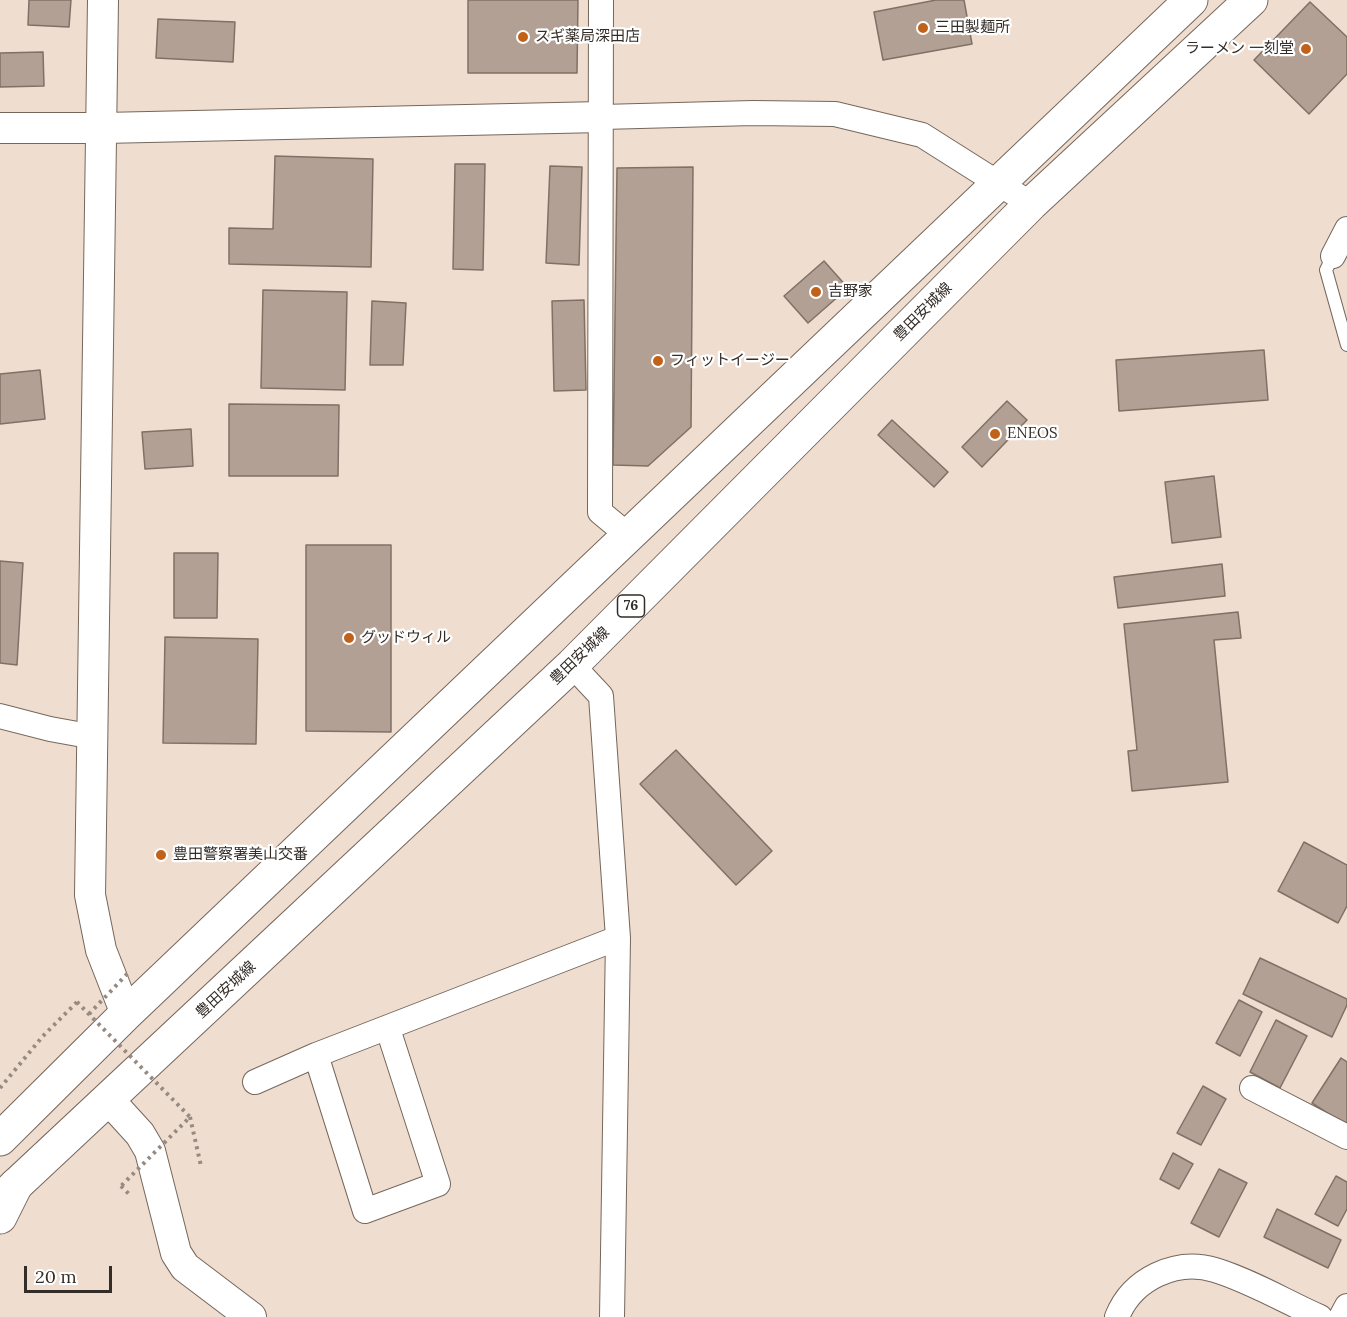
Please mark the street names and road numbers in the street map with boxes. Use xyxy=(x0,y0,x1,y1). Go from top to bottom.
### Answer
street label: 豊田安城線 xyxy=(890,279,956,345)
road number: 76 xyxy=(618,595,644,617)
street label: 豊田安城線 xyxy=(547,623,613,689)
street label: 豊田安城線 xyxy=(192,958,260,1022)

